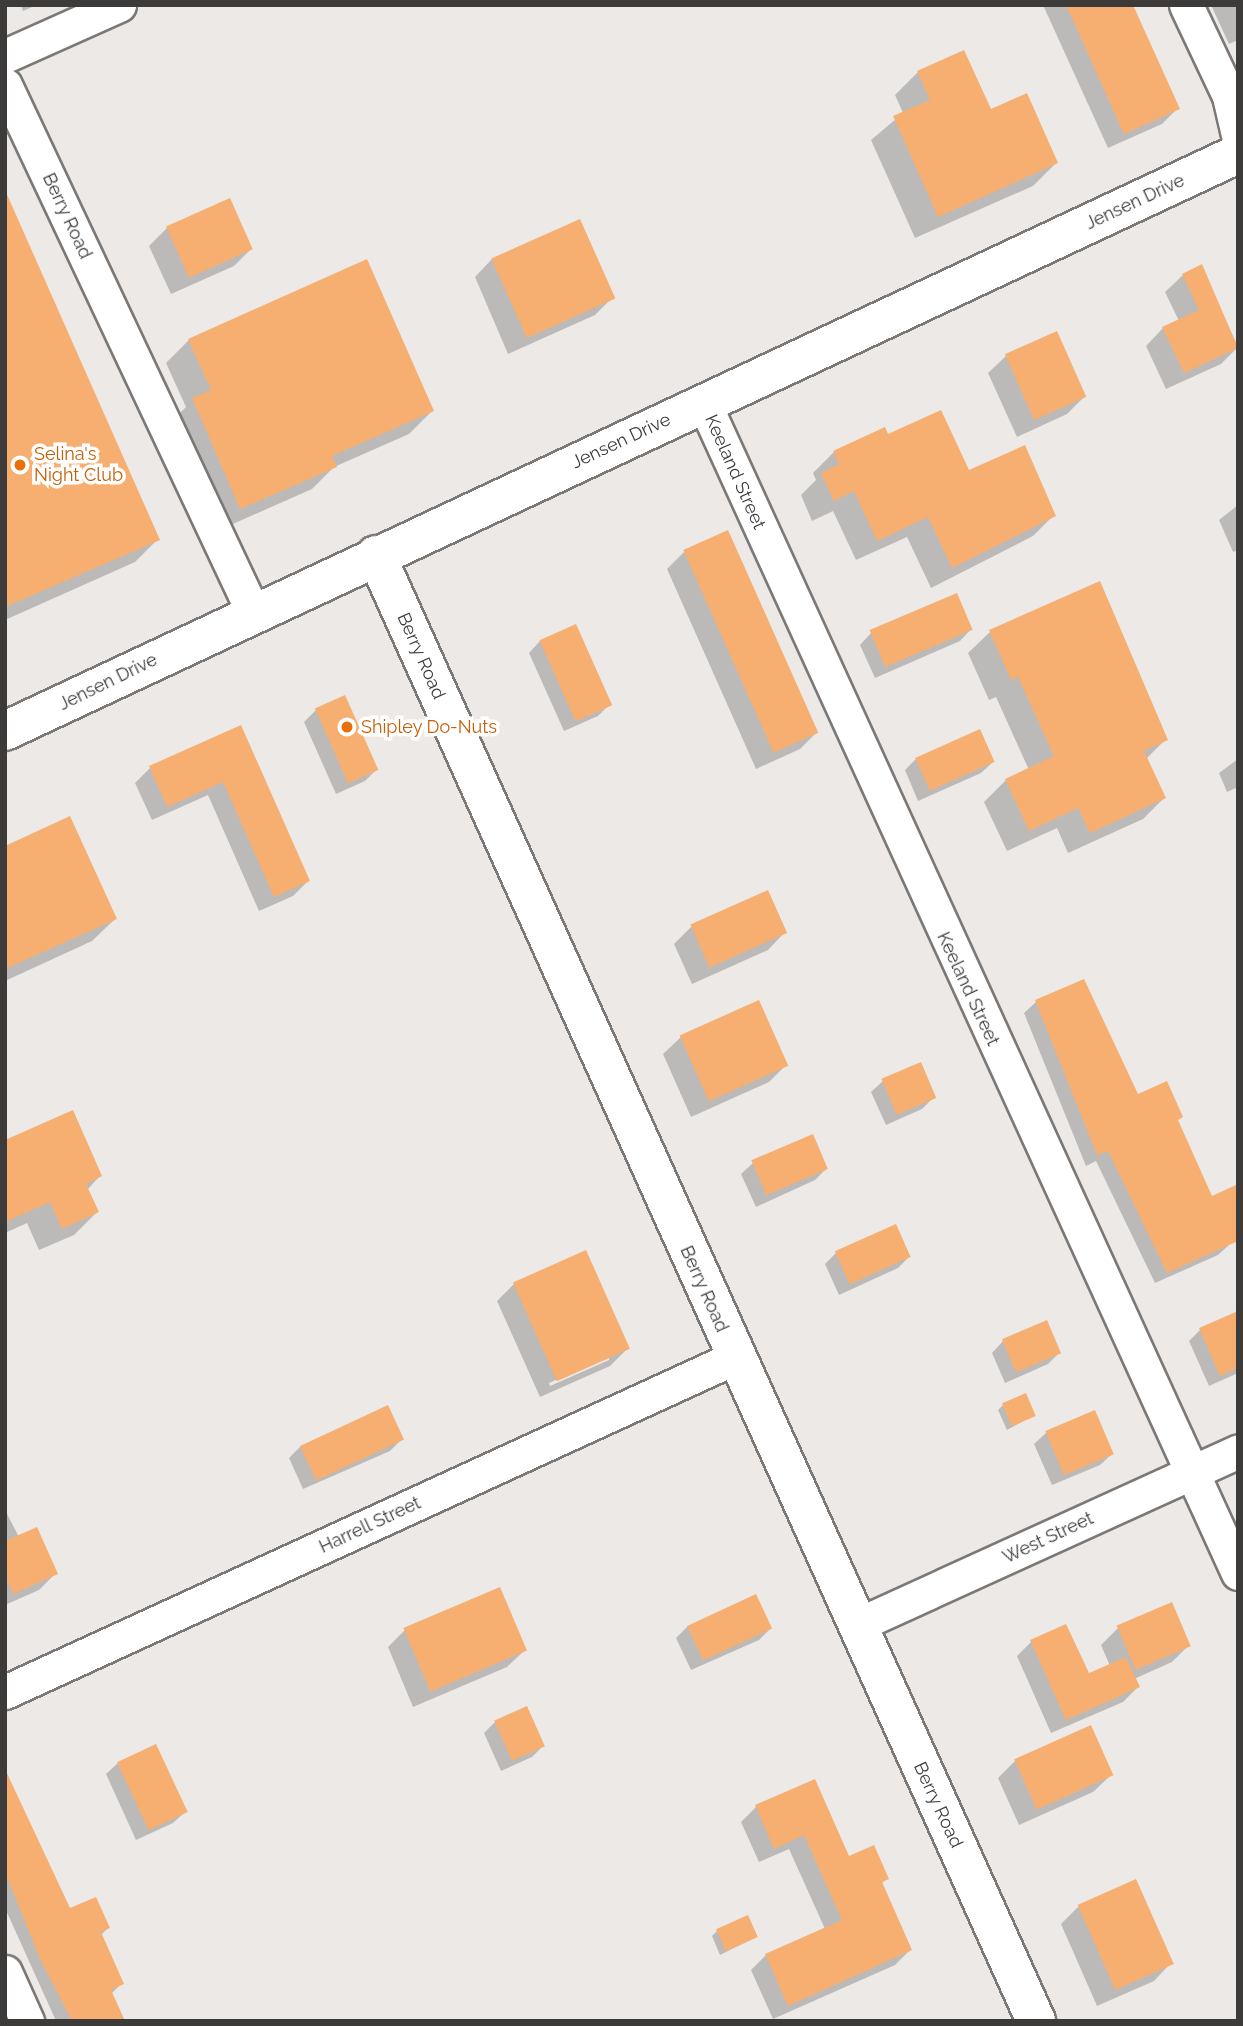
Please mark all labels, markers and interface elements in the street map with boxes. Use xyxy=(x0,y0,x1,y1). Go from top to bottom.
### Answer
street label: Berry Road xyxy=(38,169,96,263)
street label: Jensen Drive xyxy=(1082,170,1188,234)
street label: Jensen Drive xyxy=(568,409,674,473)
street label: Keeland Street xyxy=(700,411,770,533)
place label: Selina's Night Club xyxy=(34,444,123,486)
marker: Selina's Night Club xyxy=(12,457,28,473)
street label: Berry Road xyxy=(392,609,450,703)
street label: Jensen Drive xyxy=(55,649,161,715)
place label: Shipley Do-Nuts xyxy=(361,716,497,738)
marker: Shipley Do-Nuts xyxy=(339,719,355,735)
street label: Keeland Street xyxy=(932,929,1004,1049)
street label: Berry Road xyxy=(675,1242,733,1336)
street label: Harrell Street xyxy=(315,1492,425,1558)
street label: West Street xyxy=(999,1508,1097,1568)
street label: Berry Road xyxy=(909,1758,967,1852)

